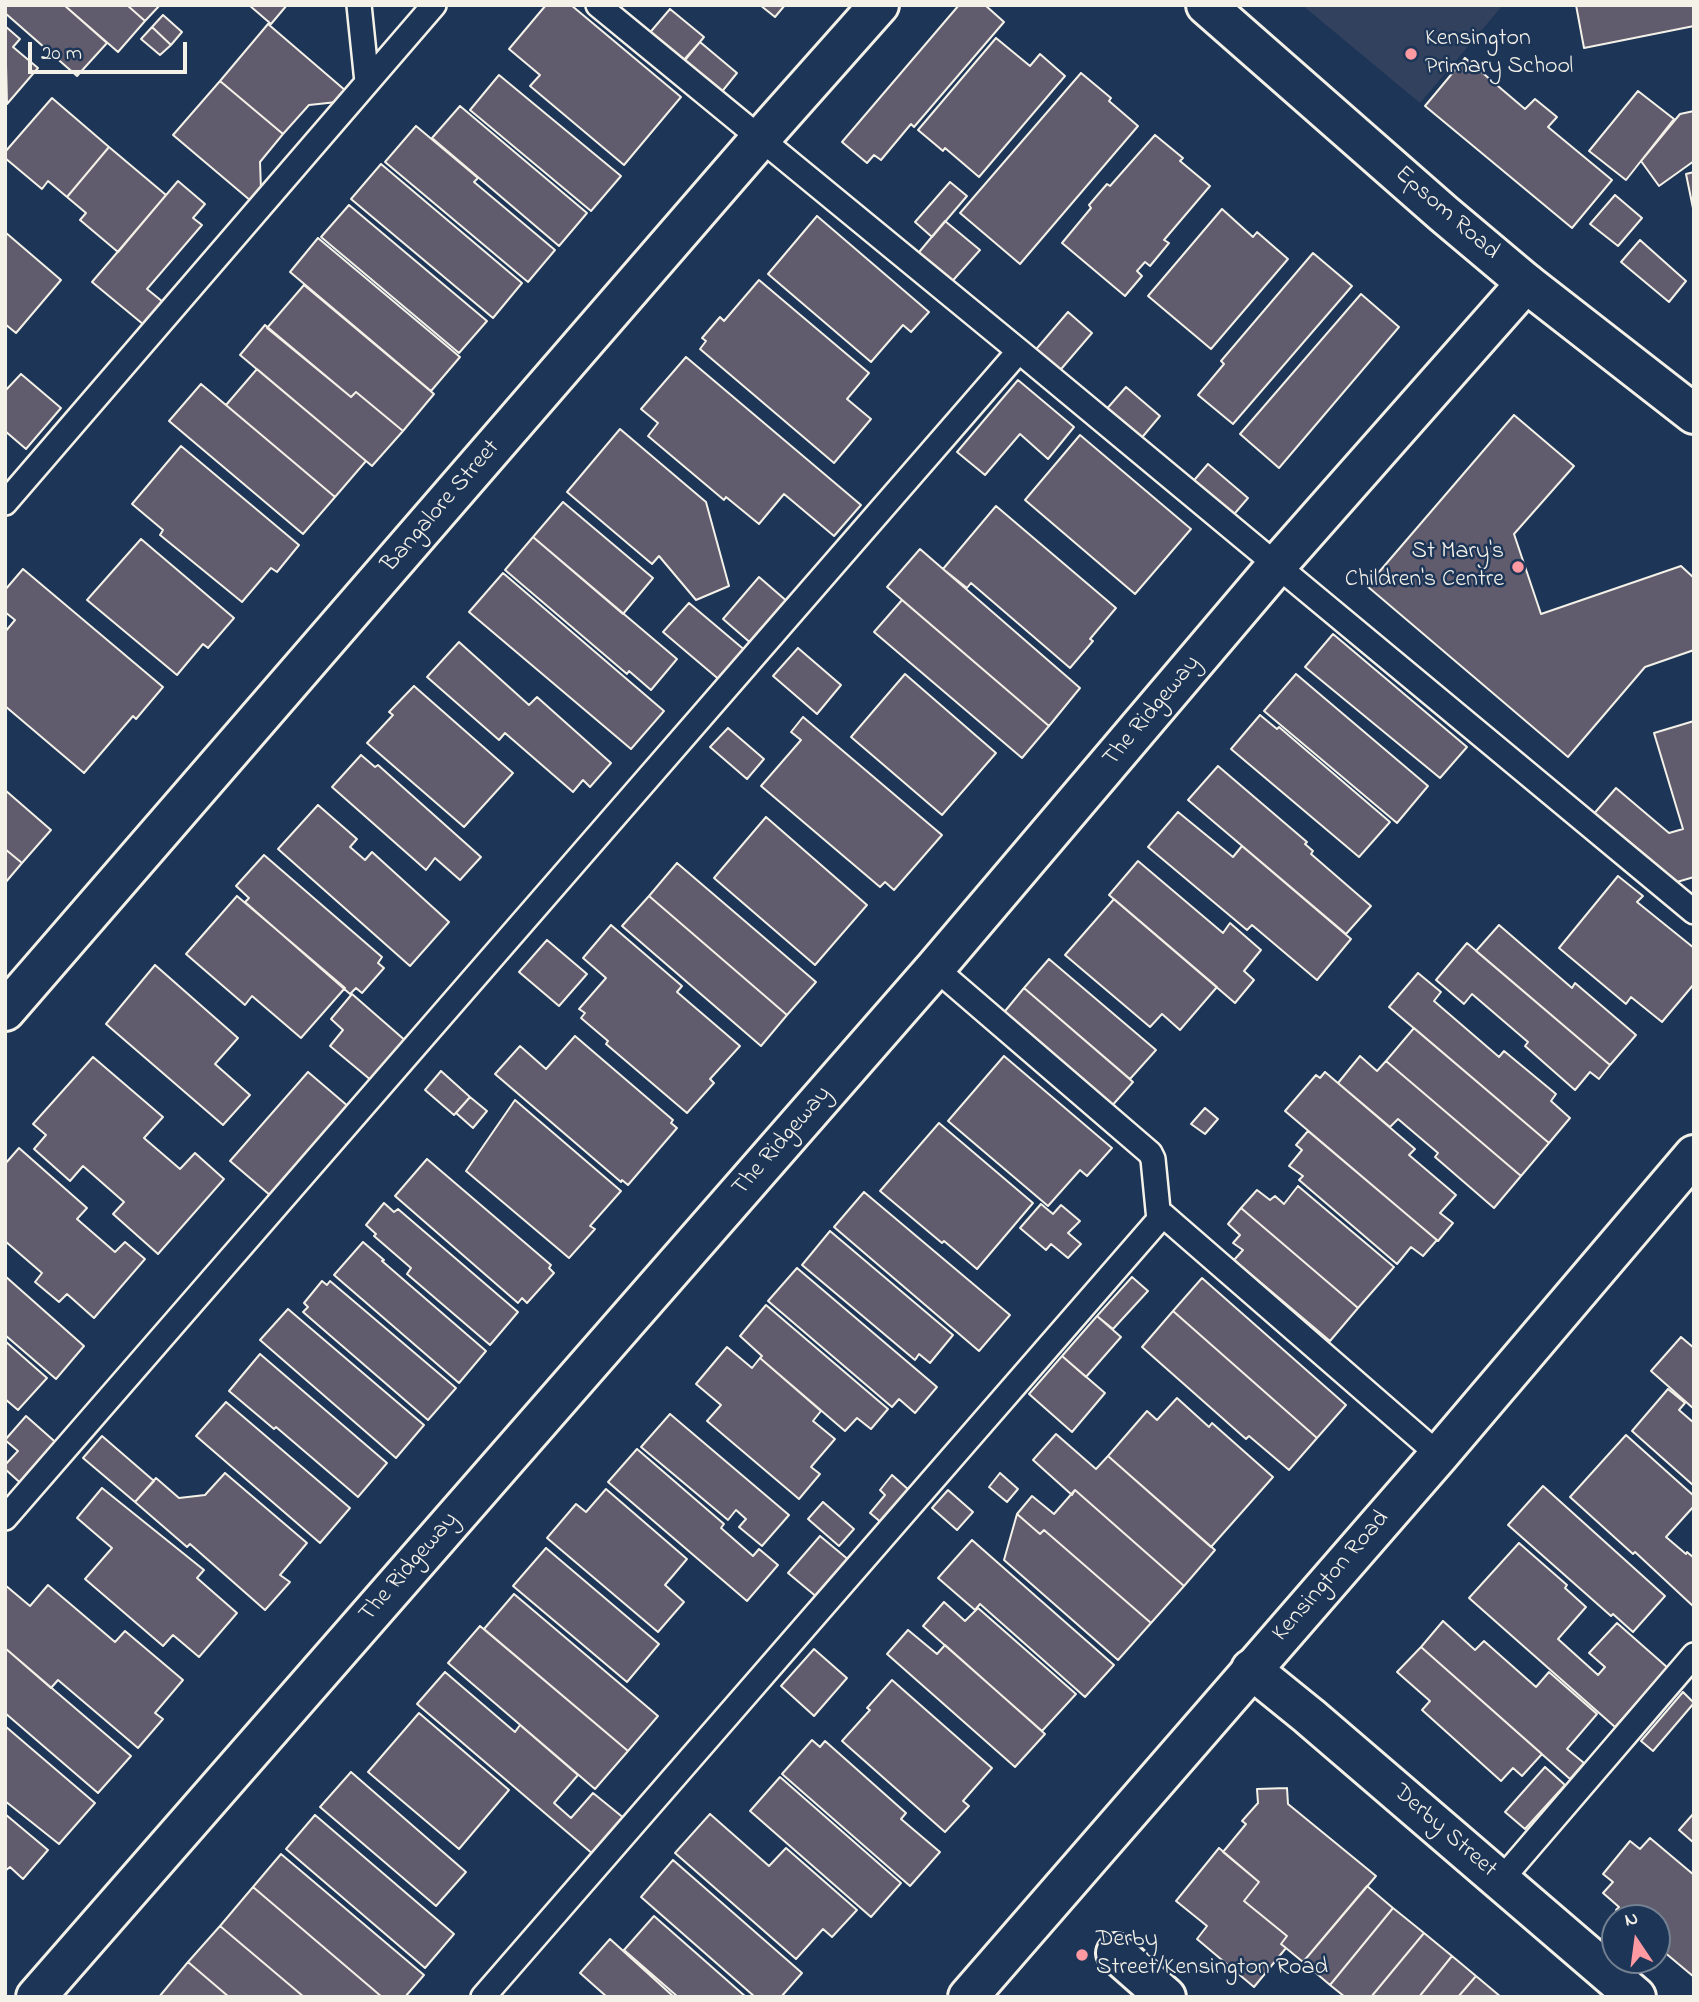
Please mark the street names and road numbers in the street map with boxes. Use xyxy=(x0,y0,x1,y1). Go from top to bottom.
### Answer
street label: Epsom Road xyxy=(1388,161,1504,267)
street label: Bangalore Street xyxy=(377,435,507,579)
street label: The Ridgeway xyxy=(1098,650,1208,774)
street label: The Ridgeway xyxy=(727,1081,839,1203)
street label: Kensington Road xyxy=(1267,1506,1397,1648)
street label: The Ridgeway xyxy=(354,1507,466,1629)
street label: Derby Street xyxy=(1386,1779,1502,1885)

